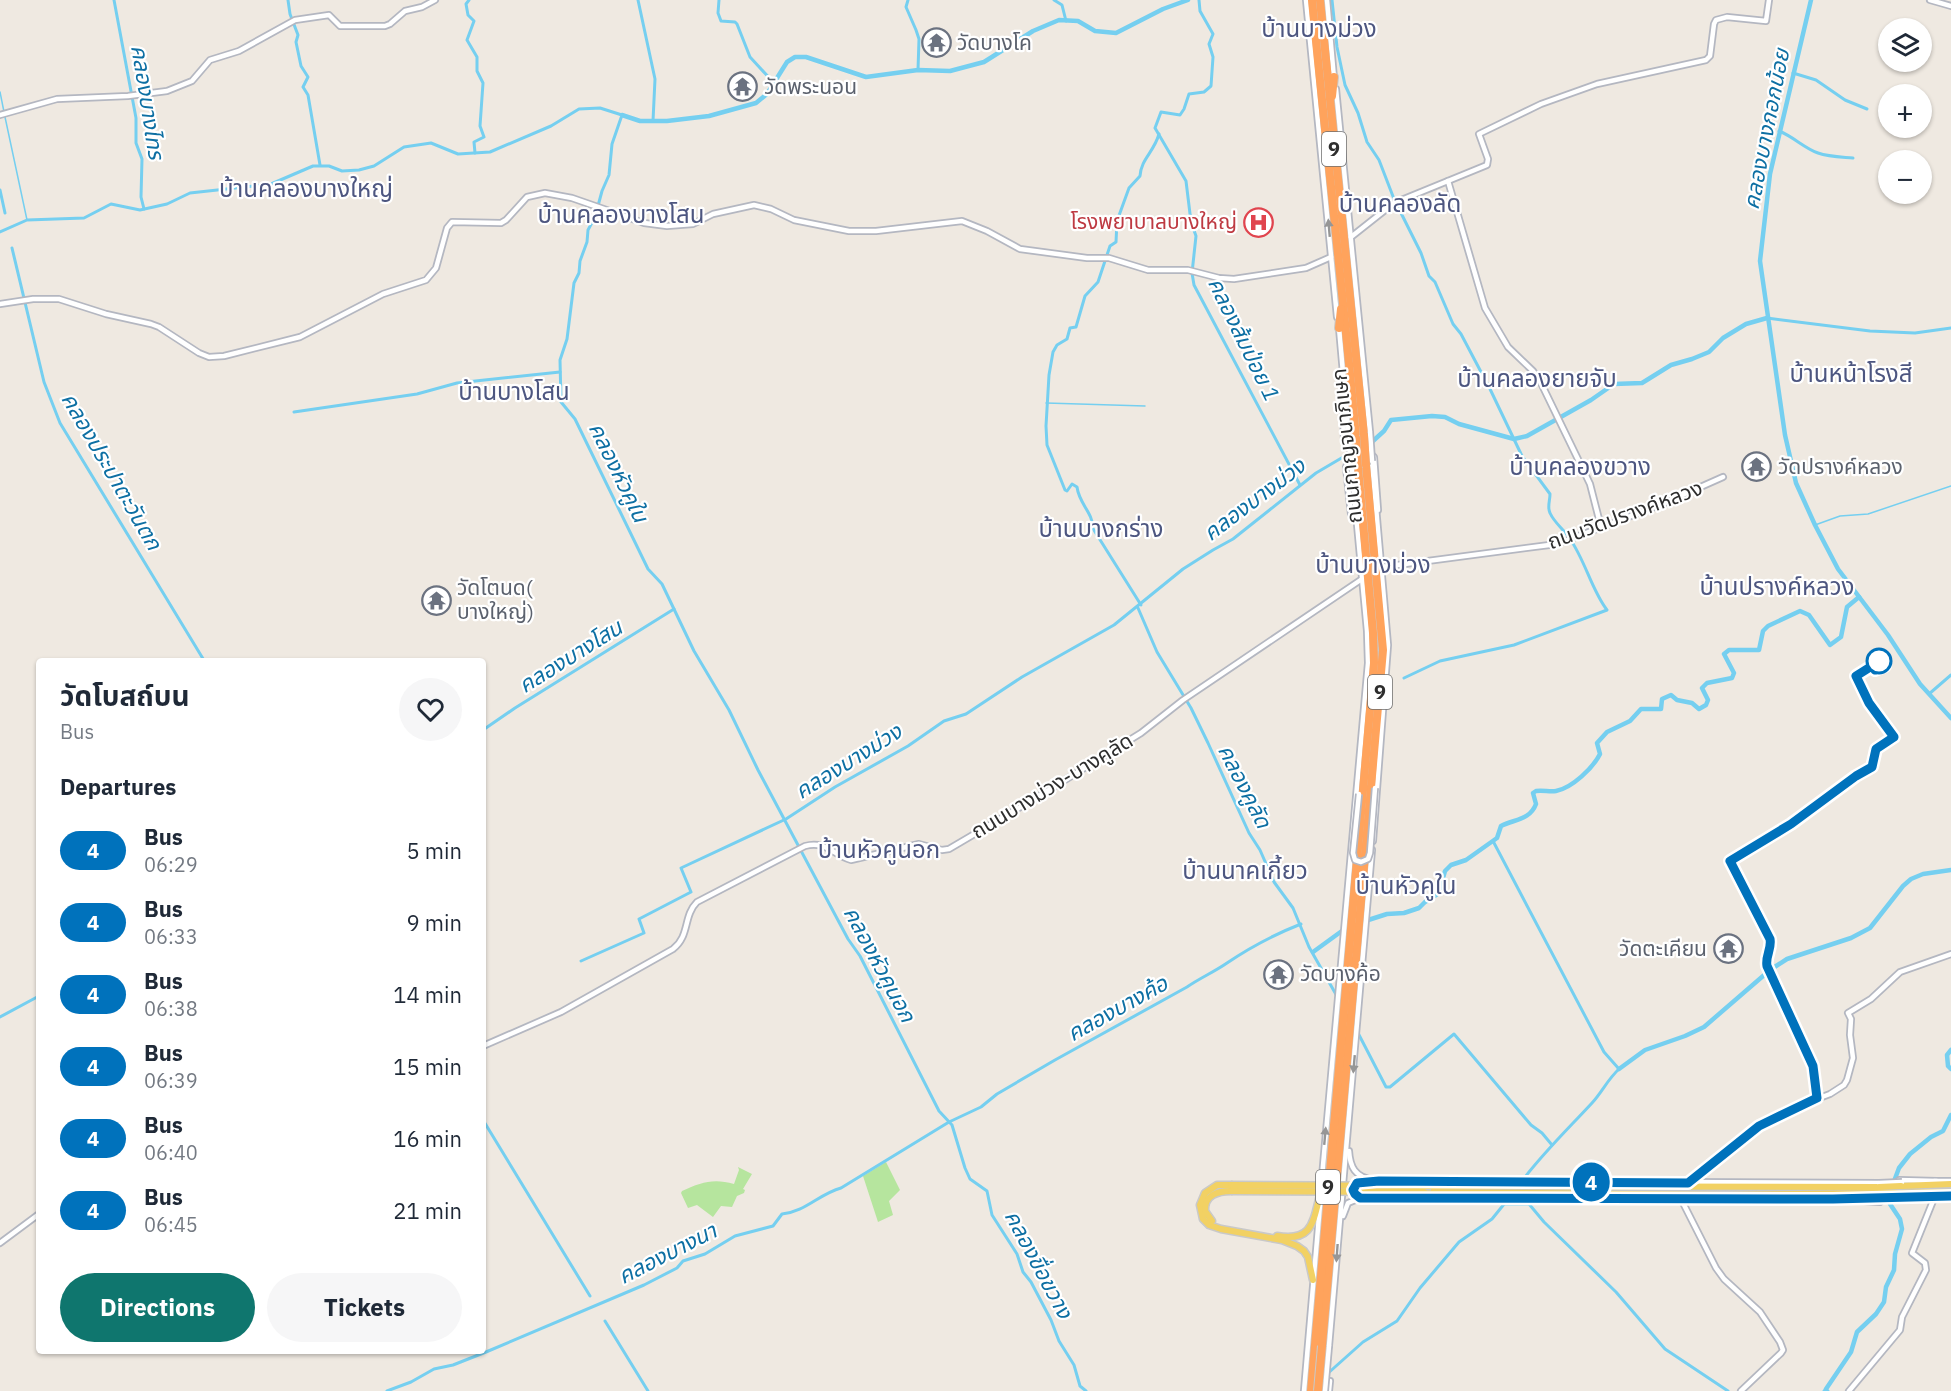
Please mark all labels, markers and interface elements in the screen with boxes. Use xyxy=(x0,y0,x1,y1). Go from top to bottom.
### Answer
district label: บ้านบางม่วง xyxy=(1261,12,1377,44)
map controls xyxy=(1878,18,1932,204)
button: layers xyxy=(1878,18,1932,72)
temple icon: วัดบางโค xyxy=(920,27,952,59)
place label: วัดบางโค xyxy=(957,28,1032,56)
water label: คลองบางไทร xyxy=(125,43,172,163)
water label: คลองบางกอกน้อย xyxy=(1736,44,1796,212)
temple icon: วัดพระนอน xyxy=(727,71,759,103)
place label: วัดพระนอน xyxy=(764,72,857,100)
button: + xyxy=(1878,84,1932,138)
road number: 9 xyxy=(1322,132,1346,166)
button: − xyxy=(1878,150,1932,204)
district label: บ้านคลองบางใหญ่ xyxy=(219,172,393,204)
district label: บ้านคลองลัด xyxy=(1339,187,1461,219)
district label: บ้านคลองบางโสน xyxy=(538,198,704,230)
hospital icon: โรงพยาบาลบางใหญ่ xyxy=(1242,206,1274,238)
place label: โรงพยาบาลบางใหญ่ xyxy=(1070,207,1237,235)
one-way arrow xyxy=(1324,219,1334,238)
water label: คลองส้มป่อย 1 xyxy=(1202,272,1287,405)
district label: บ้านหน้าโรงสี xyxy=(1790,357,1912,389)
district label: บ้านคลองยายจับ xyxy=(1457,362,1617,394)
street label: ถนนกาญจนาภิเษก xyxy=(1324,367,1368,525)
district label: บ้านบางโสน xyxy=(458,375,570,407)
water label: คลองประปาตะวันตก xyxy=(56,387,170,555)
water label: คลองหัวคูใน xyxy=(583,417,657,528)
water label: คลองบางม่วง xyxy=(1197,450,1312,547)
district label: บ้านคลองขวาง xyxy=(1509,450,1651,482)
temple icon: วัดปรางค์หลวง xyxy=(1741,451,1773,483)
place label: วัดปรางค์หลวง xyxy=(1778,452,1903,480)
street label: ถนนวัดปรางค์หลวง xyxy=(1543,473,1706,555)
district label: บ้านบางกร่าง xyxy=(1039,512,1163,544)
district label: บ้านบางม่วง xyxy=(1315,548,1431,580)
district label: บ้านปรางค์หลวง xyxy=(1699,570,1855,602)
place label: วัดโตนด( บางใหญ่) xyxy=(457,573,534,625)
temple icon: วัดโตนด( บางใหญ่) xyxy=(420,584,452,616)
water label: คลองบางโสน xyxy=(512,611,628,699)
unlabelled marker xyxy=(1866,648,1892,674)
road number: 9 xyxy=(1368,675,1392,709)
text: วัดโบสถ์บน xyxy=(60,677,190,714)
button: heart xyxy=(399,678,462,741)
water label: คลองบางม่วง xyxy=(789,716,908,805)
text: Bus xyxy=(60,718,94,745)
street label: ถนนบางม่วง-บางคูลัด xyxy=(965,726,1138,845)
water label: คลองคูลัด xyxy=(1212,739,1279,834)
text: Departures xyxy=(60,772,176,801)
text: Bus xyxy=(144,822,183,851)
district label: บ้านหัวคูนอก xyxy=(818,833,940,865)
text: 4 xyxy=(87,836,99,864)
text: 5 min xyxy=(406,836,462,865)
text: 06:29 xyxy=(144,851,198,878)
district label: บ้านนาคเกี้ยว xyxy=(1182,854,1308,886)
district label: บ้านหัวคูใน xyxy=(1355,869,1457,901)
text: Bus xyxy=(144,894,183,923)
water label: คลองหัวคูนอก xyxy=(838,901,923,1027)
text: 4 xyxy=(87,908,99,936)
text: 9 min xyxy=(406,908,462,937)
text: 06:33 xyxy=(144,923,198,950)
temple icon: วัดตะเคียน xyxy=(1712,933,1744,965)
place label: วัดตะเคียน xyxy=(1619,934,1707,962)
temple icon: วัดบางค้อ xyxy=(1263,958,1295,990)
place label: วัดบางค้อ xyxy=(1300,959,1381,987)
text: Bus xyxy=(144,966,183,995)
water label: คลองบางค้อ xyxy=(1061,967,1173,1047)
text: 4 xyxy=(87,980,99,1008)
text: 14 min xyxy=(393,980,462,1009)
text: 06:38 xyxy=(144,995,198,1022)
text: Bus xyxy=(144,1038,183,1067)
text: 4 xyxy=(87,1052,99,1080)
text: 15 min xyxy=(393,1052,462,1081)
one-way arrow xyxy=(1349,1054,1359,1073)
text: 06:39 xyxy=(144,1067,198,1094)
text: Bus xyxy=(144,1110,183,1139)
text: 4 xyxy=(87,1124,99,1152)
text: 16 min xyxy=(393,1124,462,1153)
one-way arrow xyxy=(1320,1127,1330,1146)
text: 06:40 xyxy=(144,1139,198,1166)
line badge: 4 xyxy=(1572,1162,1610,1202)
text: 4 xyxy=(1585,1168,1597,1196)
road number: 9 xyxy=(1316,1170,1340,1204)
text: Bus xyxy=(144,1182,183,1211)
text: 4 xyxy=(87,1196,99,1224)
text: 21 min xyxy=(393,1196,462,1225)
water label: คลองขื่อขวาง xyxy=(999,1205,1081,1324)
text: 06:45 xyxy=(144,1211,198,1238)
water label: คลองบางนา xyxy=(613,1215,722,1290)
one-way arrow xyxy=(1332,1243,1342,1262)
button: Directions xyxy=(60,1273,255,1342)
button: Tickets xyxy=(267,1273,462,1342)

